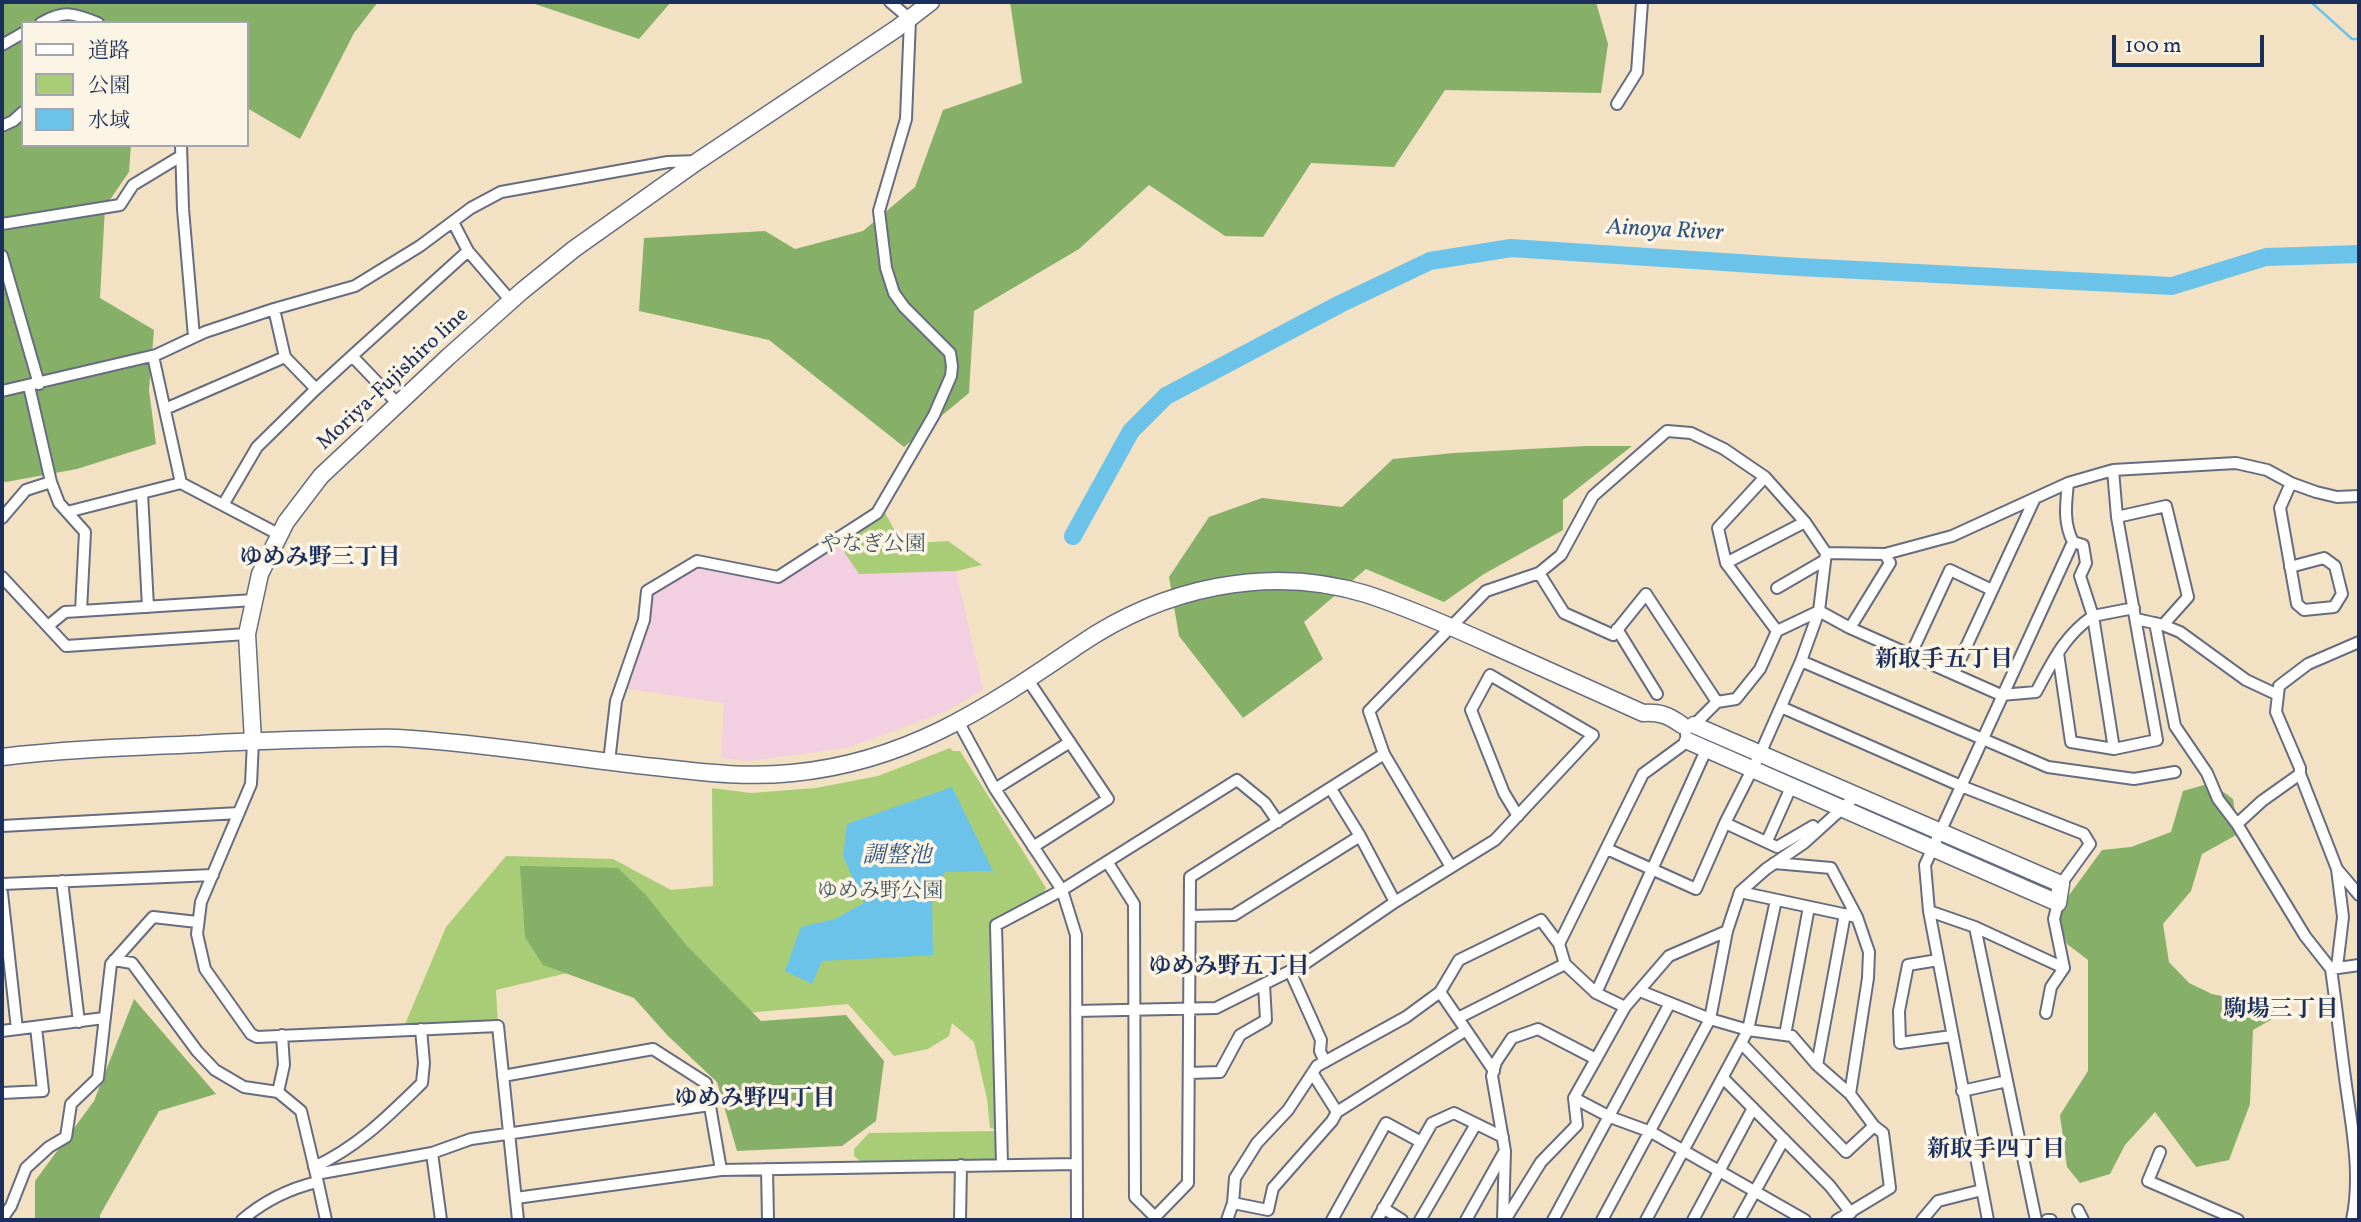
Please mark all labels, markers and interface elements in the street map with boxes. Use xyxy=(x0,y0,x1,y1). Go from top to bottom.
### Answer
legend xyxy=(21,21,248,147)
scale bar xyxy=(2116,21,2268,65)
text: 100 m xyxy=(2125,32,2182,61)
text: 道路 xyxy=(88,37,130,66)
text: 公園 xyxy=(88,72,130,101)
text: 水域 xyxy=(88,107,130,136)
water label: Ainoya River xyxy=(1606,215,1724,249)
street label: Moriya-Fujishiro line xyxy=(313,303,475,457)
park label: やなぎ公園 xyxy=(821,533,925,559)
district label: ゆめみ野三丁目 xyxy=(240,546,400,574)
district label: 新取手五丁目 xyxy=(1875,648,2013,676)
water label: 調整池 xyxy=(863,844,931,872)
park label: ゆめみ野公園 xyxy=(817,880,943,906)
district label: ゆめみ野五丁目 xyxy=(1149,955,1309,983)
district label: 駒場三丁目 xyxy=(2224,998,2338,1026)
district label: ゆめみ野四丁目 xyxy=(675,1087,835,1115)
district label: 新取手四丁目 xyxy=(1927,1138,2065,1166)

